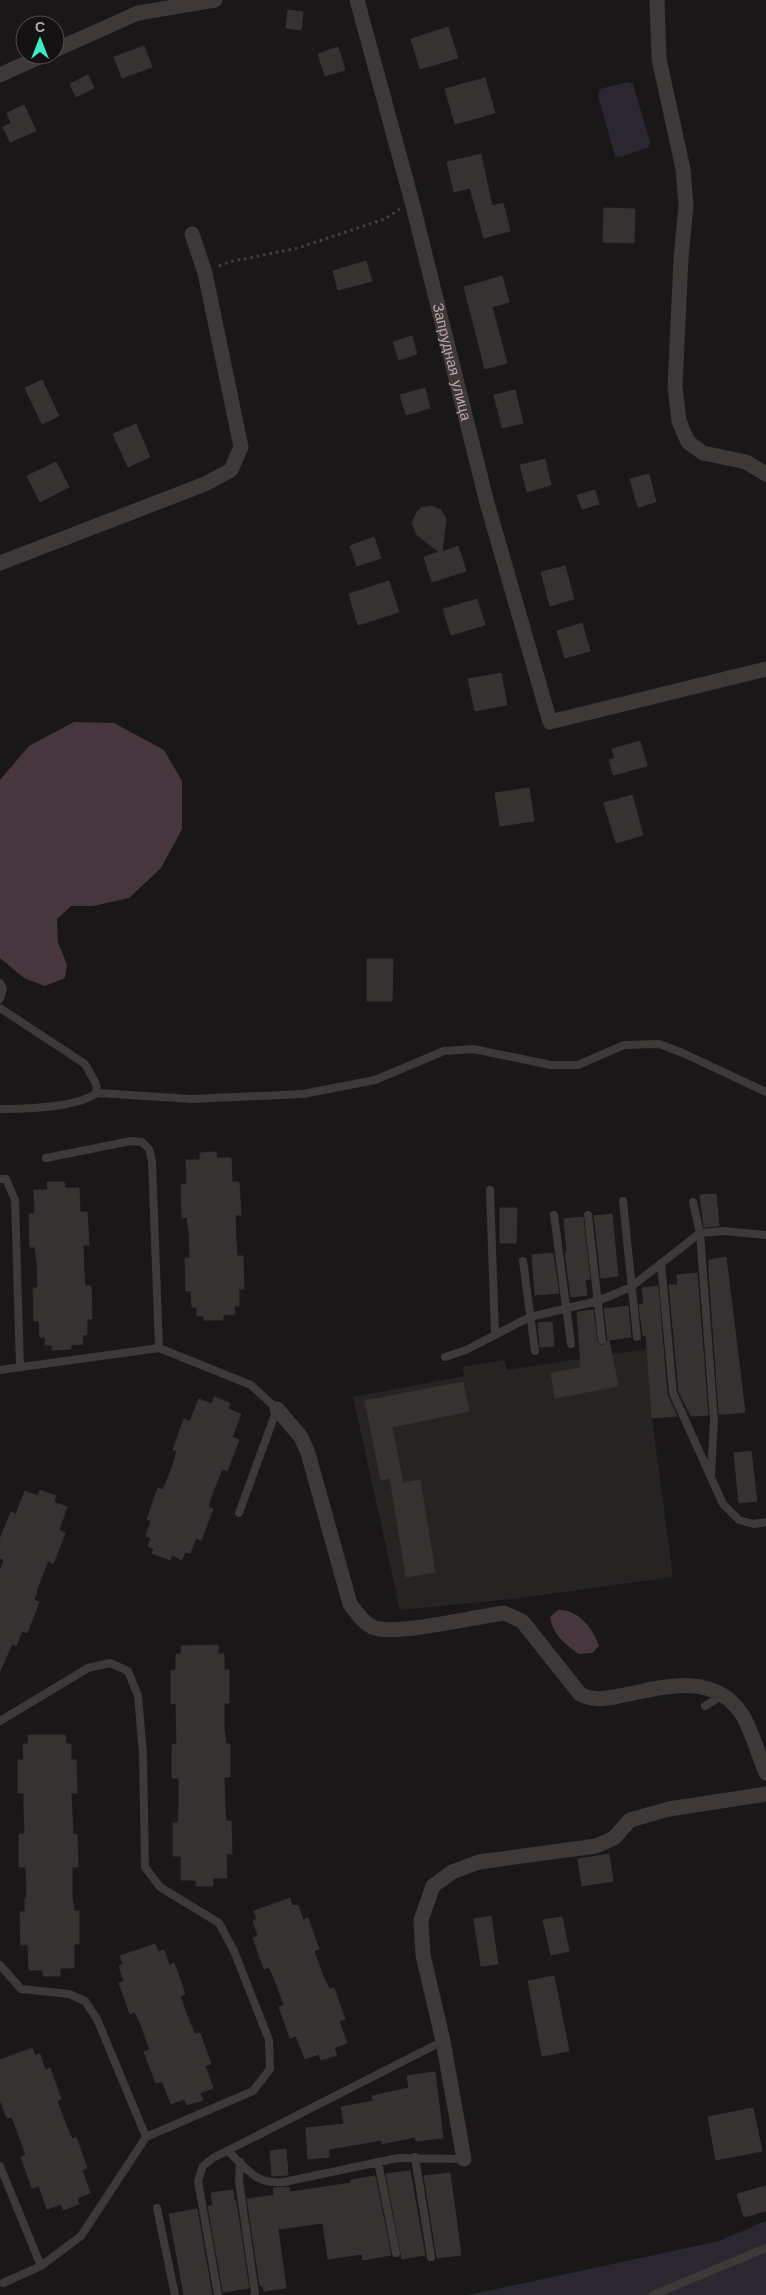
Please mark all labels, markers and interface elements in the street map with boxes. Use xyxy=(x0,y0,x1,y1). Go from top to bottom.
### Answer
north arrow xyxy=(15,15,65,65)
text: С xyxy=(35,19,45,35)
street label: Запрудная улица xyxy=(428,301,475,423)

